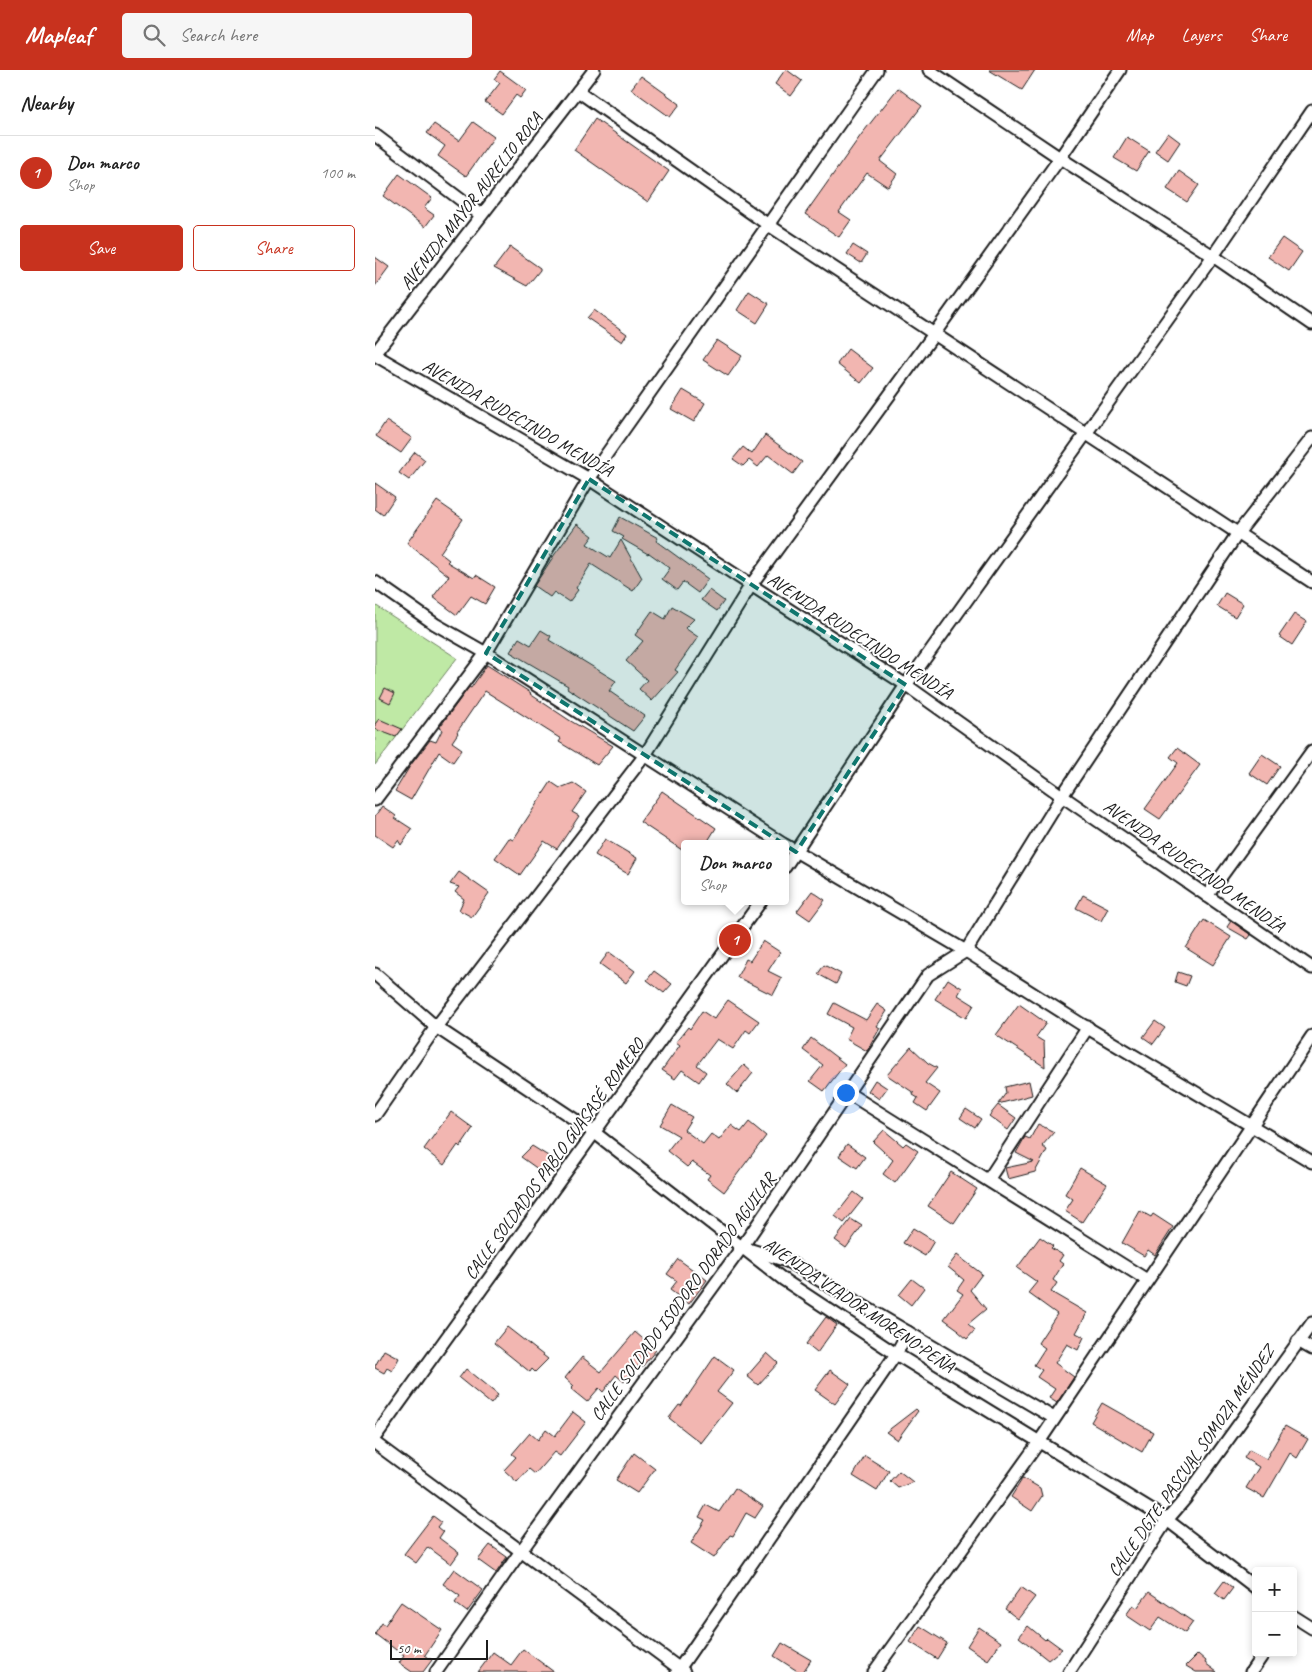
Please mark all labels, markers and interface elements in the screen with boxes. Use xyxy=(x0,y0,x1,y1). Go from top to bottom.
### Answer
search box xyxy=(122,13,472,58)
text: Mapleaf xyxy=(25,20,92,50)
icon: search xyxy=(140,21,168,49)
text: Search here xyxy=(180,23,257,47)
text: Map xyxy=(1126,24,1154,46)
text: Layers xyxy=(1182,24,1221,46)
text: Share xyxy=(1249,24,1287,46)
text: Nearby xyxy=(20,90,73,116)
street label: AVENIDA MAYOR AURELIO ROCA xyxy=(395,107,547,294)
text: Don marco xyxy=(67,151,139,175)
text: 1 xyxy=(32,163,40,183)
text: 100 m xyxy=(321,163,355,183)
text: Shop xyxy=(67,175,94,195)
button: Save xyxy=(20,225,183,271)
button: Share xyxy=(193,225,355,271)
street label: AVENIDA RUDECINDO MENDÍA xyxy=(419,355,618,482)
street label: AVENIDA RUDECINDO MENDÍA xyxy=(764,568,957,705)
street label: AVENIDA RUDECINDO MENDÍA xyxy=(1099,795,1289,937)
popup xyxy=(681,840,789,905)
text: Don marco xyxy=(699,851,771,875)
text: Shop xyxy=(699,875,726,895)
pin: 1 xyxy=(719,921,751,959)
street label: CALLE SOLDADOS PABLO GUASASÉ ROMERO xyxy=(459,1033,650,1284)
your location xyxy=(833,1080,859,1106)
street label: CALLE SOLDADO ISODORO DORADO AGUILAR xyxy=(586,1167,782,1425)
street label: AVENIDA VIADOR MORENO PEÑA xyxy=(760,1233,959,1378)
street label: CALLE DGTE. PASCUAL SOMOZA MÉNDEZ xyxy=(1103,1339,1281,1581)
map controls xyxy=(1252,1567,1297,1657)
button: + xyxy=(1252,1567,1297,1612)
button: − xyxy=(1252,1612,1297,1657)
scale bar xyxy=(390,1637,487,1660)
text: 50 m xyxy=(397,1640,421,1657)

